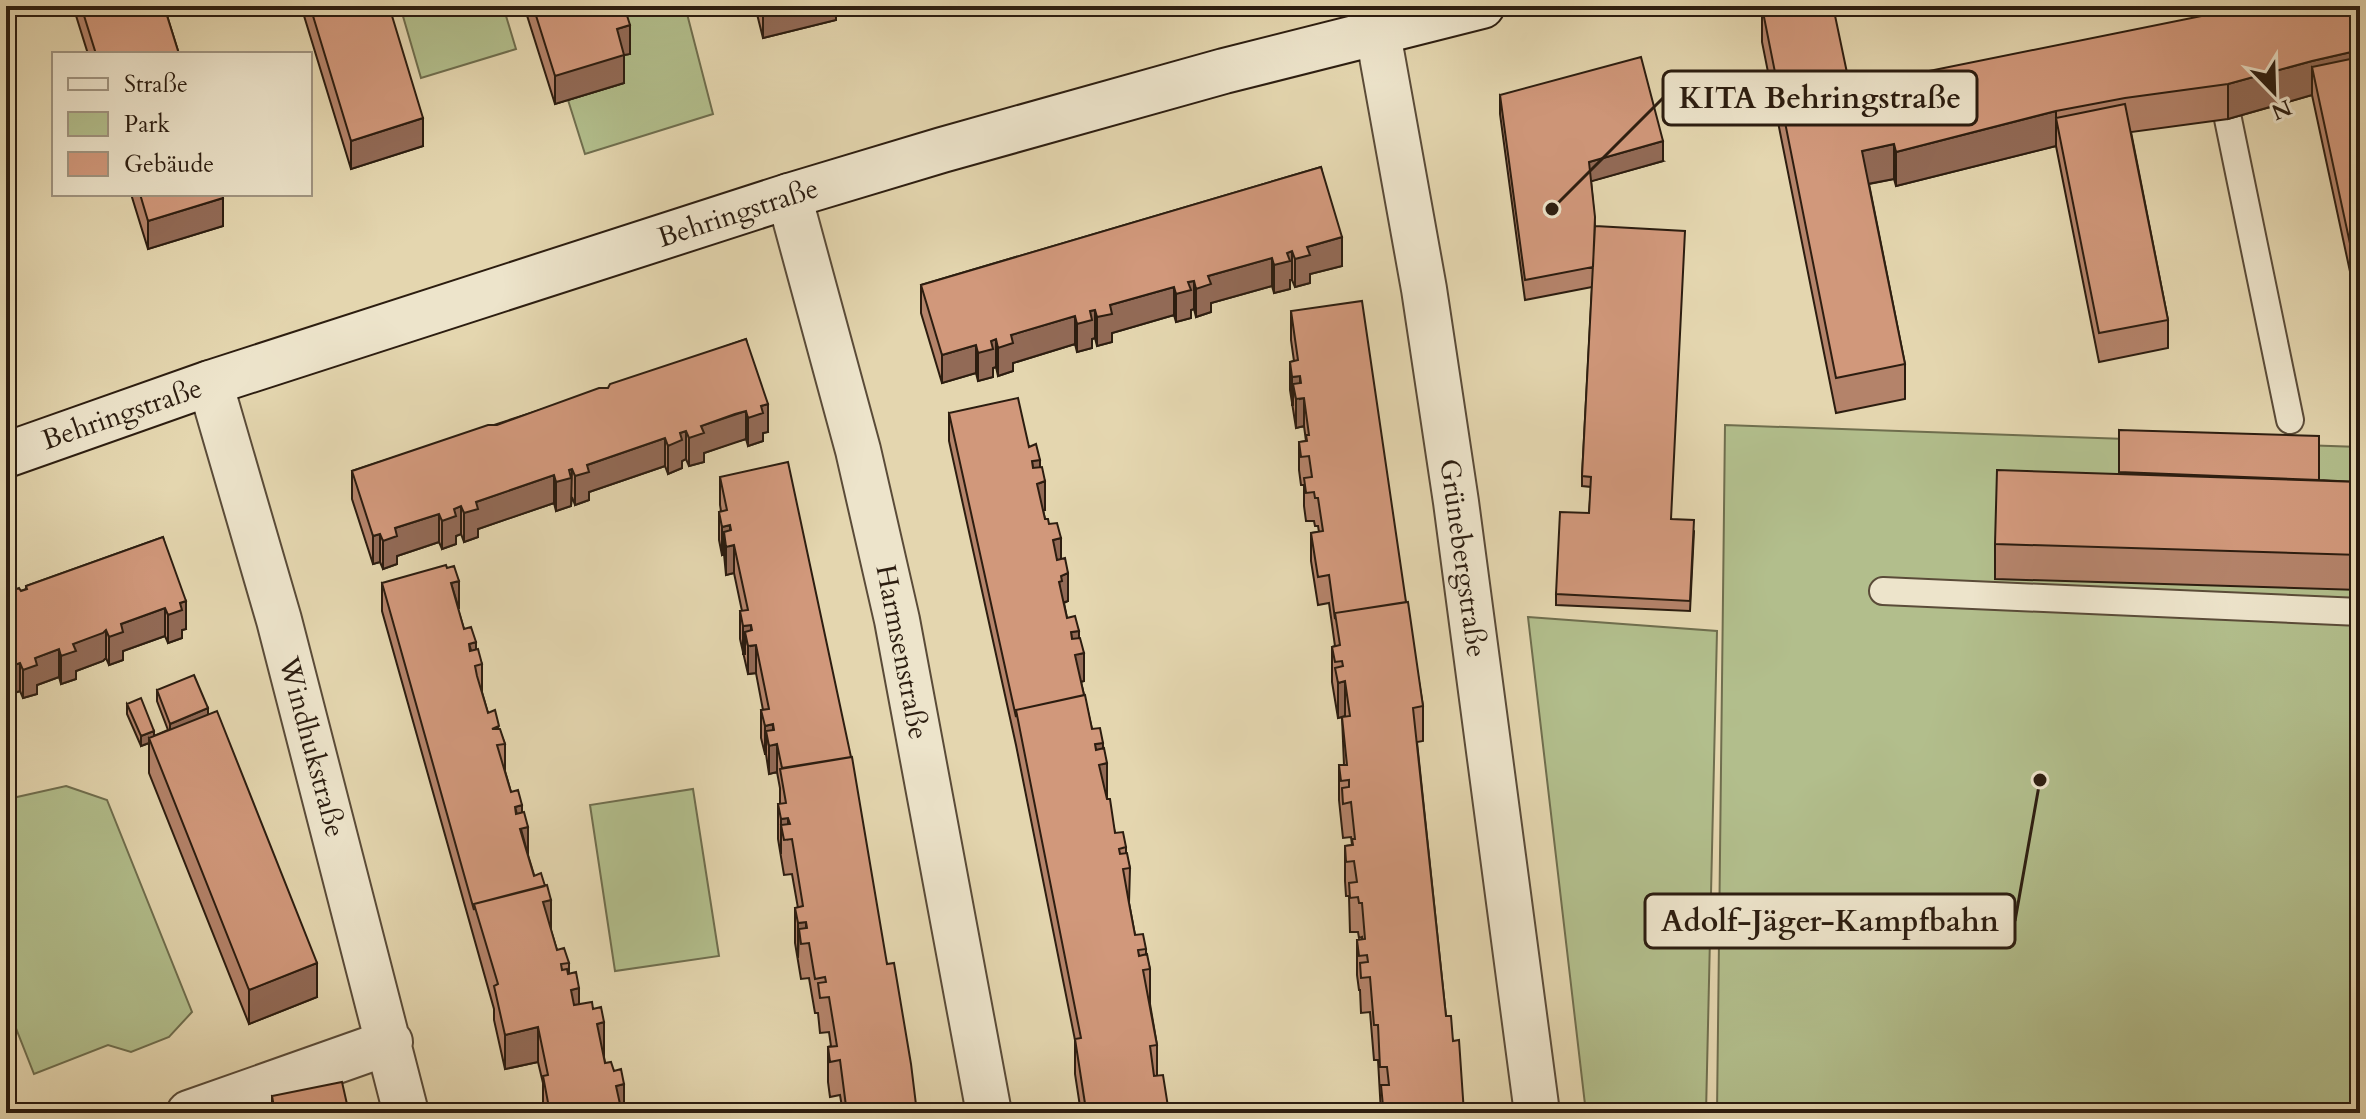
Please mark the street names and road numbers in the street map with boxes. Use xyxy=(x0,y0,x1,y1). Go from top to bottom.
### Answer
street label: Behringstraße xyxy=(653,169,823,257)
street label: Behringstraße xyxy=(37,369,207,459)
street label: Grünebergstraße xyxy=(1430,456,1496,660)
street label: Harmsenstraße xyxy=(866,561,938,743)
street label: Windhukstraße xyxy=(269,652,354,841)

